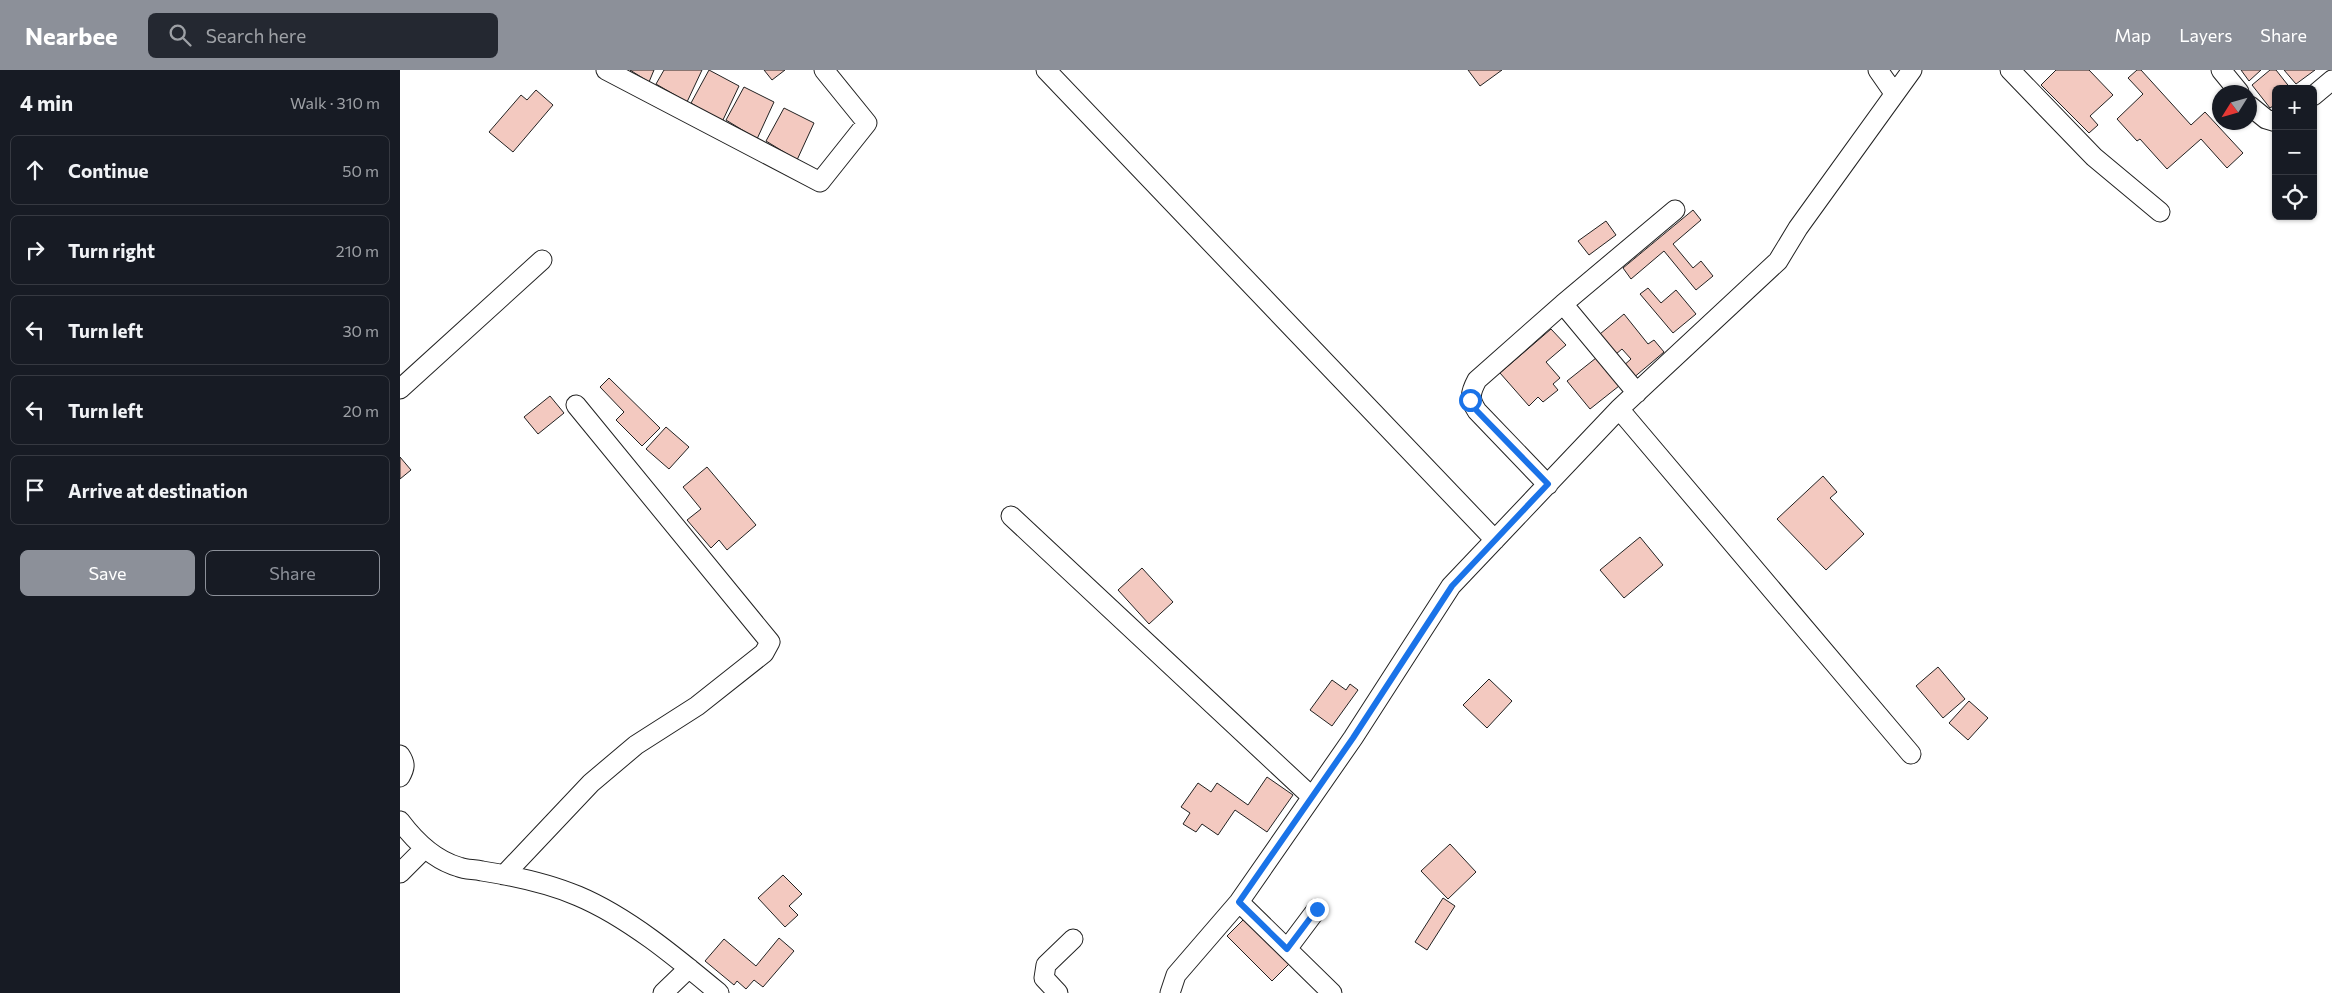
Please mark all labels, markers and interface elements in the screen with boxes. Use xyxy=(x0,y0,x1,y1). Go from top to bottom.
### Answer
search box xyxy=(148,13,498,58)
text: Nearbee xyxy=(25,21,118,50)
icon: search xyxy=(166,21,194,49)
text: Search here xyxy=(206,24,306,47)
text: Map xyxy=(2114,24,2151,46)
text: Layers xyxy=(2179,24,2232,46)
text: Share xyxy=(2260,24,2307,46)
north arrow xyxy=(2212,85,2257,130)
map controls xyxy=(2272,85,2317,220)
button: + xyxy=(2272,85,2317,130)
text: 4 min xyxy=(20,90,73,115)
text: Walk · 310 m xyxy=(290,93,380,112)
button: − xyxy=(2272,130,2317,175)
icon: ahead xyxy=(21,156,49,184)
text: Continue xyxy=(68,159,148,182)
text: 50 m xyxy=(342,161,379,180)
button: locate xyxy=(2272,175,2317,220)
icon: right xyxy=(21,236,49,264)
text: Turn right xyxy=(68,239,155,262)
text: 210 m xyxy=(336,241,379,260)
icon: left xyxy=(21,316,49,344)
text: Turn left xyxy=(68,319,143,342)
text: 30 m xyxy=(342,321,379,340)
route start xyxy=(1459,389,1482,412)
icon: left xyxy=(21,396,49,424)
text: Turn left xyxy=(68,399,143,422)
text: 20 m xyxy=(343,401,379,420)
icon: arrive xyxy=(21,476,49,504)
text: Arrive at destination xyxy=(68,479,248,502)
button: Save xyxy=(20,550,195,596)
button: Share xyxy=(205,550,380,596)
route end xyxy=(1306,898,1329,921)

